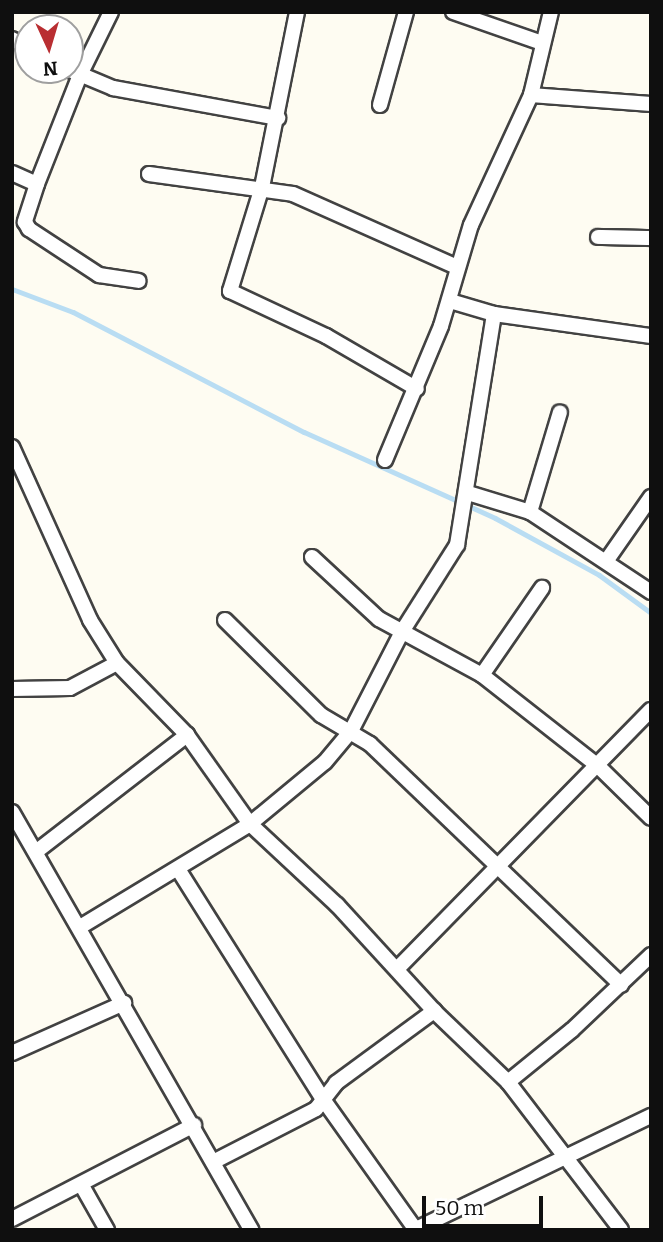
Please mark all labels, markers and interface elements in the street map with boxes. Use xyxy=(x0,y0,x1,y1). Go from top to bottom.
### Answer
north arrow xyxy=(14,14,84,84)
text: N xyxy=(42,56,58,80)
scale bar xyxy=(425,1182,546,1226)
text: 50 m xyxy=(435,1195,484,1221)

